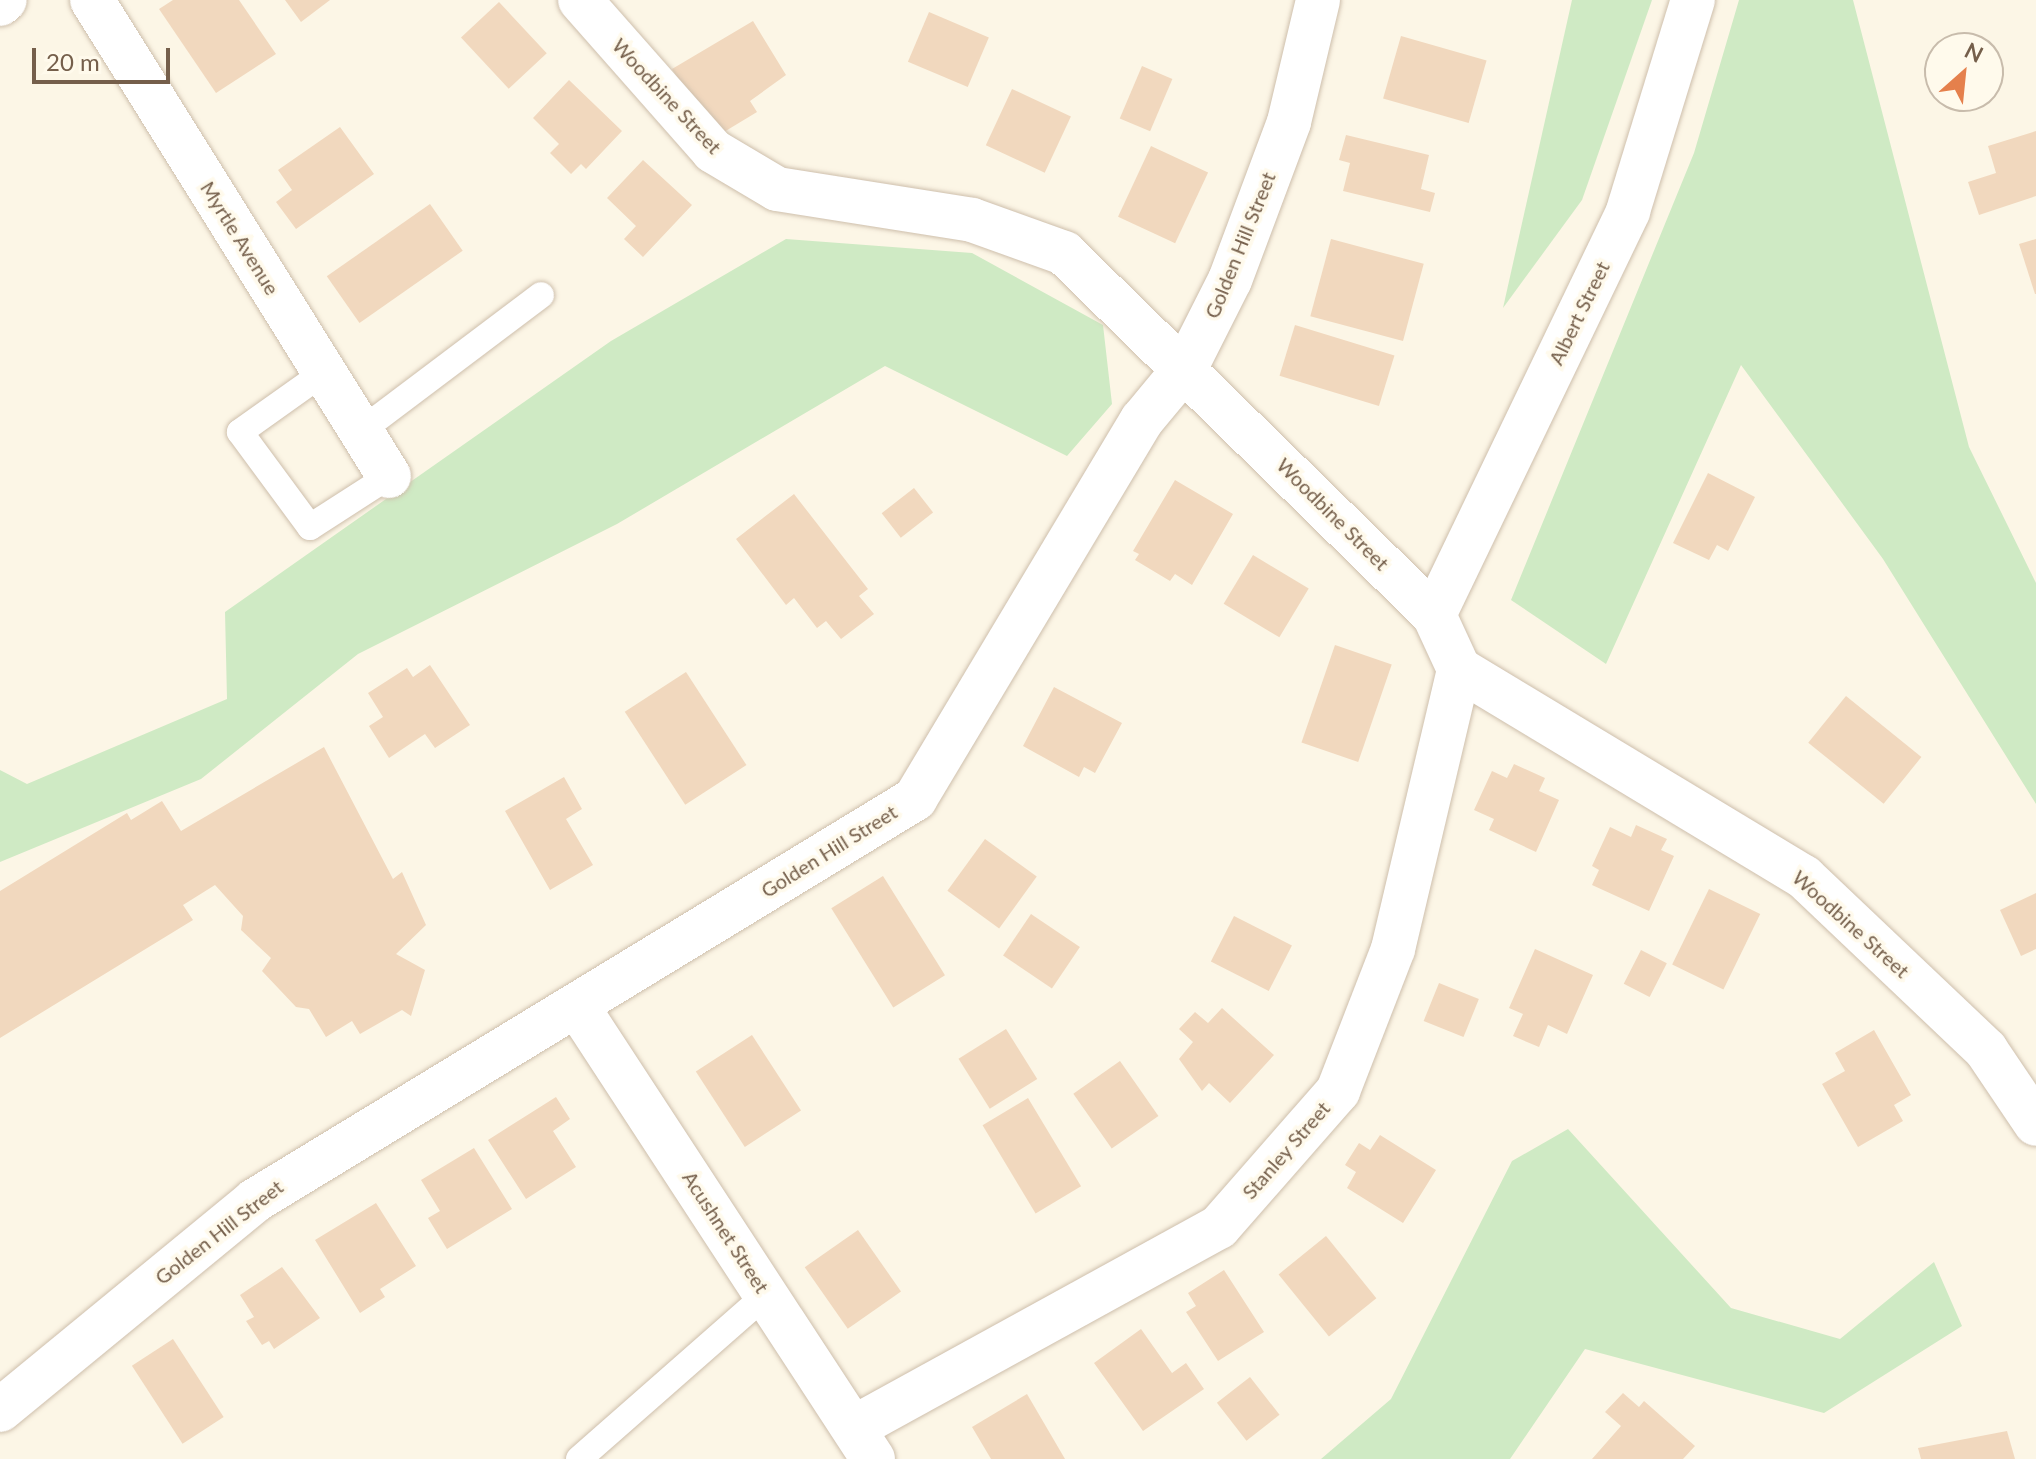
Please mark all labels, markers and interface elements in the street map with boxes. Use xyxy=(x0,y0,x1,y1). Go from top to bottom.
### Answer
scale bar xyxy=(36,32,174,82)
north arrow xyxy=(1924,32,2004,112)
street label: Woodbine Street xyxy=(607,33,727,159)
text: N xyxy=(1961,36,1988,68)
text: 20 m xyxy=(46,47,100,76)
street label: Golden Hill Street xyxy=(1200,168,1280,322)
street label: Myrtle Avenue xyxy=(195,177,285,299)
street label: Albert Street xyxy=(1544,257,1614,369)
street label: Woodbine Street xyxy=(1272,453,1394,575)
street label: Golden Hill Street xyxy=(757,800,901,902)
street label: Woodbine Street xyxy=(1788,865,1914,983)
street label: Stanley Street xyxy=(1237,1096,1335,1204)
street label: Acushnet Street xyxy=(678,1167,774,1297)
street label: Golden Hill Street xyxy=(150,1175,288,1289)

